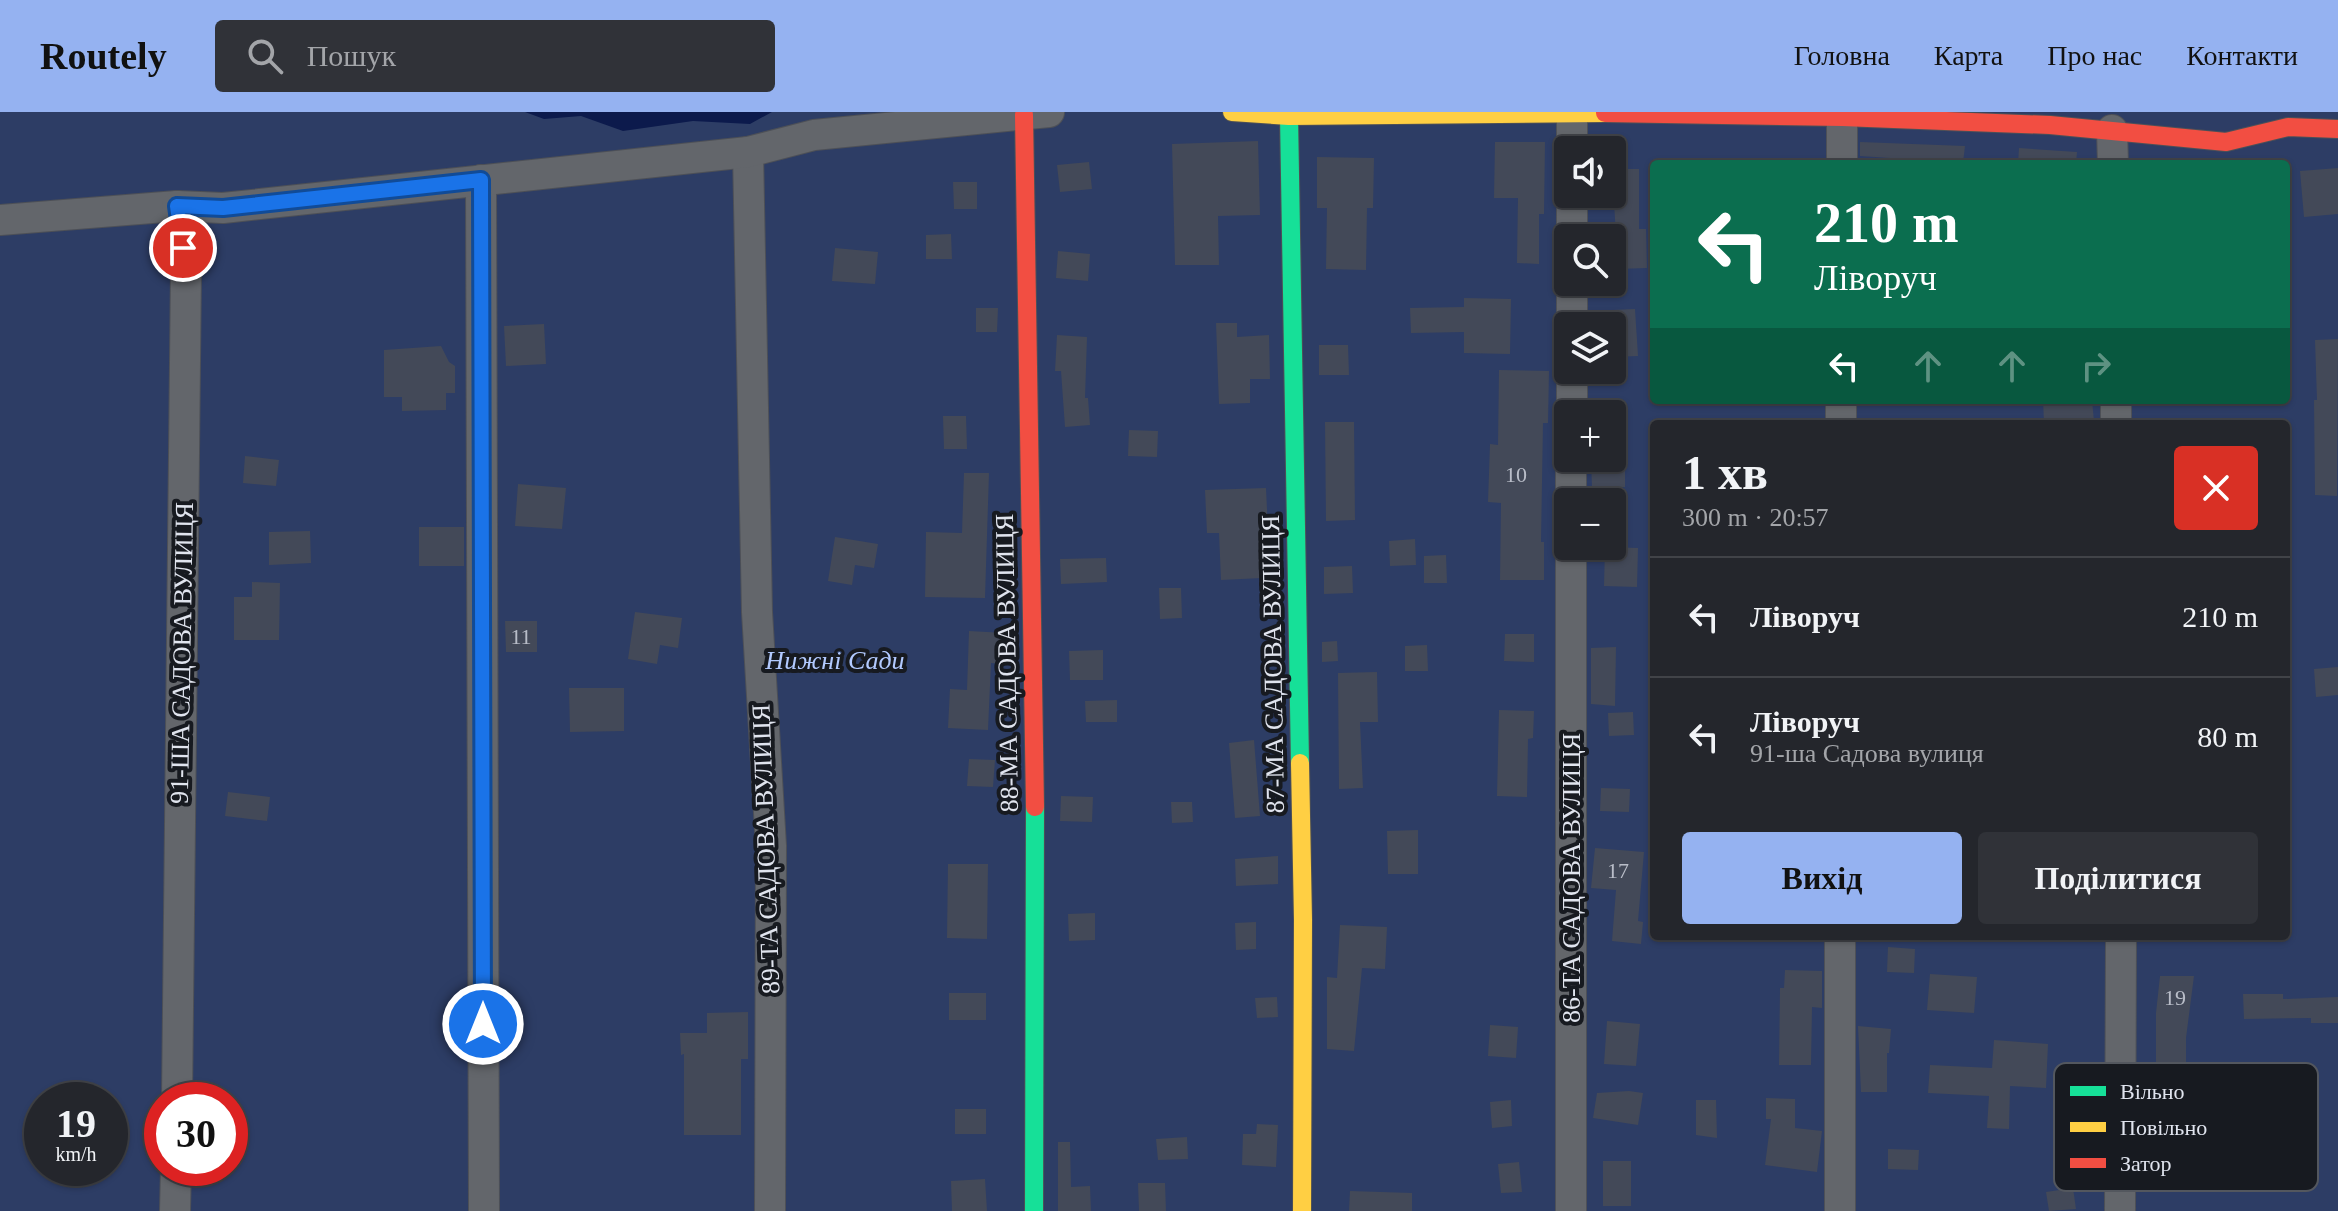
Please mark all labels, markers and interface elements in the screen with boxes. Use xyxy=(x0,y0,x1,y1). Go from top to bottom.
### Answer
search box xyxy=(215,20,775,92)
icon: search xyxy=(243,34,287,78)
text: Routely xyxy=(40,35,167,77)
text: Пошук xyxy=(307,39,396,72)
text: Головна xyxy=(1794,40,1890,71)
text: Карта xyxy=(1934,40,2003,71)
text: Про нас xyxy=(2047,40,2142,71)
text: Контакти xyxy=(2186,40,2298,71)
map controls xyxy=(1554,136,1626,560)
button: sound xyxy=(1554,136,1626,208)
icon: left xyxy=(1682,192,1786,296)
text: 210 m xyxy=(1814,192,1959,254)
pin xyxy=(149,214,217,282)
button: search xyxy=(1554,224,1626,296)
icon: arrive xyxy=(161,226,205,270)
text: Ліворуч xyxy=(1814,258,1937,298)
button: layers xyxy=(1554,312,1626,384)
icon: left xyxy=(1822,344,1866,388)
icon: ahead xyxy=(1906,344,1950,388)
icon: ahead xyxy=(1990,344,2034,388)
icon: right xyxy=(2074,344,2118,388)
button: + xyxy=(1554,400,1626,472)
text: 1 хв xyxy=(1682,446,1768,499)
button: close xyxy=(2174,446,2258,530)
house number: 10 xyxy=(1505,462,1527,487)
button: − xyxy=(1554,488,1626,560)
street label: 91-ША САДОВА ВУЛИЦЯ xyxy=(165,502,199,804)
text: 300 m · 20:57 xyxy=(1682,503,1829,532)
street label: 88-МА САДОВА ВУЛИЦЯ xyxy=(990,513,1024,813)
street label: 87-МА САДОВА ВУЛИЦЯ xyxy=(1256,514,1290,814)
icon: left xyxy=(1682,595,1726,639)
text: Ліворуч xyxy=(1750,600,1860,633)
text: 210 m xyxy=(2182,600,2258,633)
house number: 11 xyxy=(510,624,532,649)
park label: Нижні Сади xyxy=(764,646,905,675)
street label: 89-ТА САДОВА ВУЛИЦЯ xyxy=(746,704,786,994)
text: Ліворуч xyxy=(1750,705,1860,738)
icon: left xyxy=(1682,715,1726,759)
text: 80 m xyxy=(2197,720,2258,753)
street label: 86-ТА САДОВА ВУЛИЦЯ xyxy=(1557,733,1586,1023)
text: 91-ша Садова вулиця xyxy=(1750,739,1984,768)
button: Вихід xyxy=(1682,832,1962,924)
button: Поділитися xyxy=(1978,832,2258,924)
house number: 17 xyxy=(1607,858,1629,883)
position arrow xyxy=(441,982,525,1066)
house number: 19 xyxy=(2164,985,2186,1010)
legend xyxy=(2054,1063,2318,1191)
text: Вільно xyxy=(2120,1079,2185,1104)
speed limit sign: 30 xyxy=(144,1082,248,1186)
text: 19 xyxy=(56,1101,96,1146)
text: Повільно xyxy=(2120,1115,2207,1140)
text: km/h xyxy=(55,1143,97,1165)
text: Затор xyxy=(2120,1151,2172,1176)

